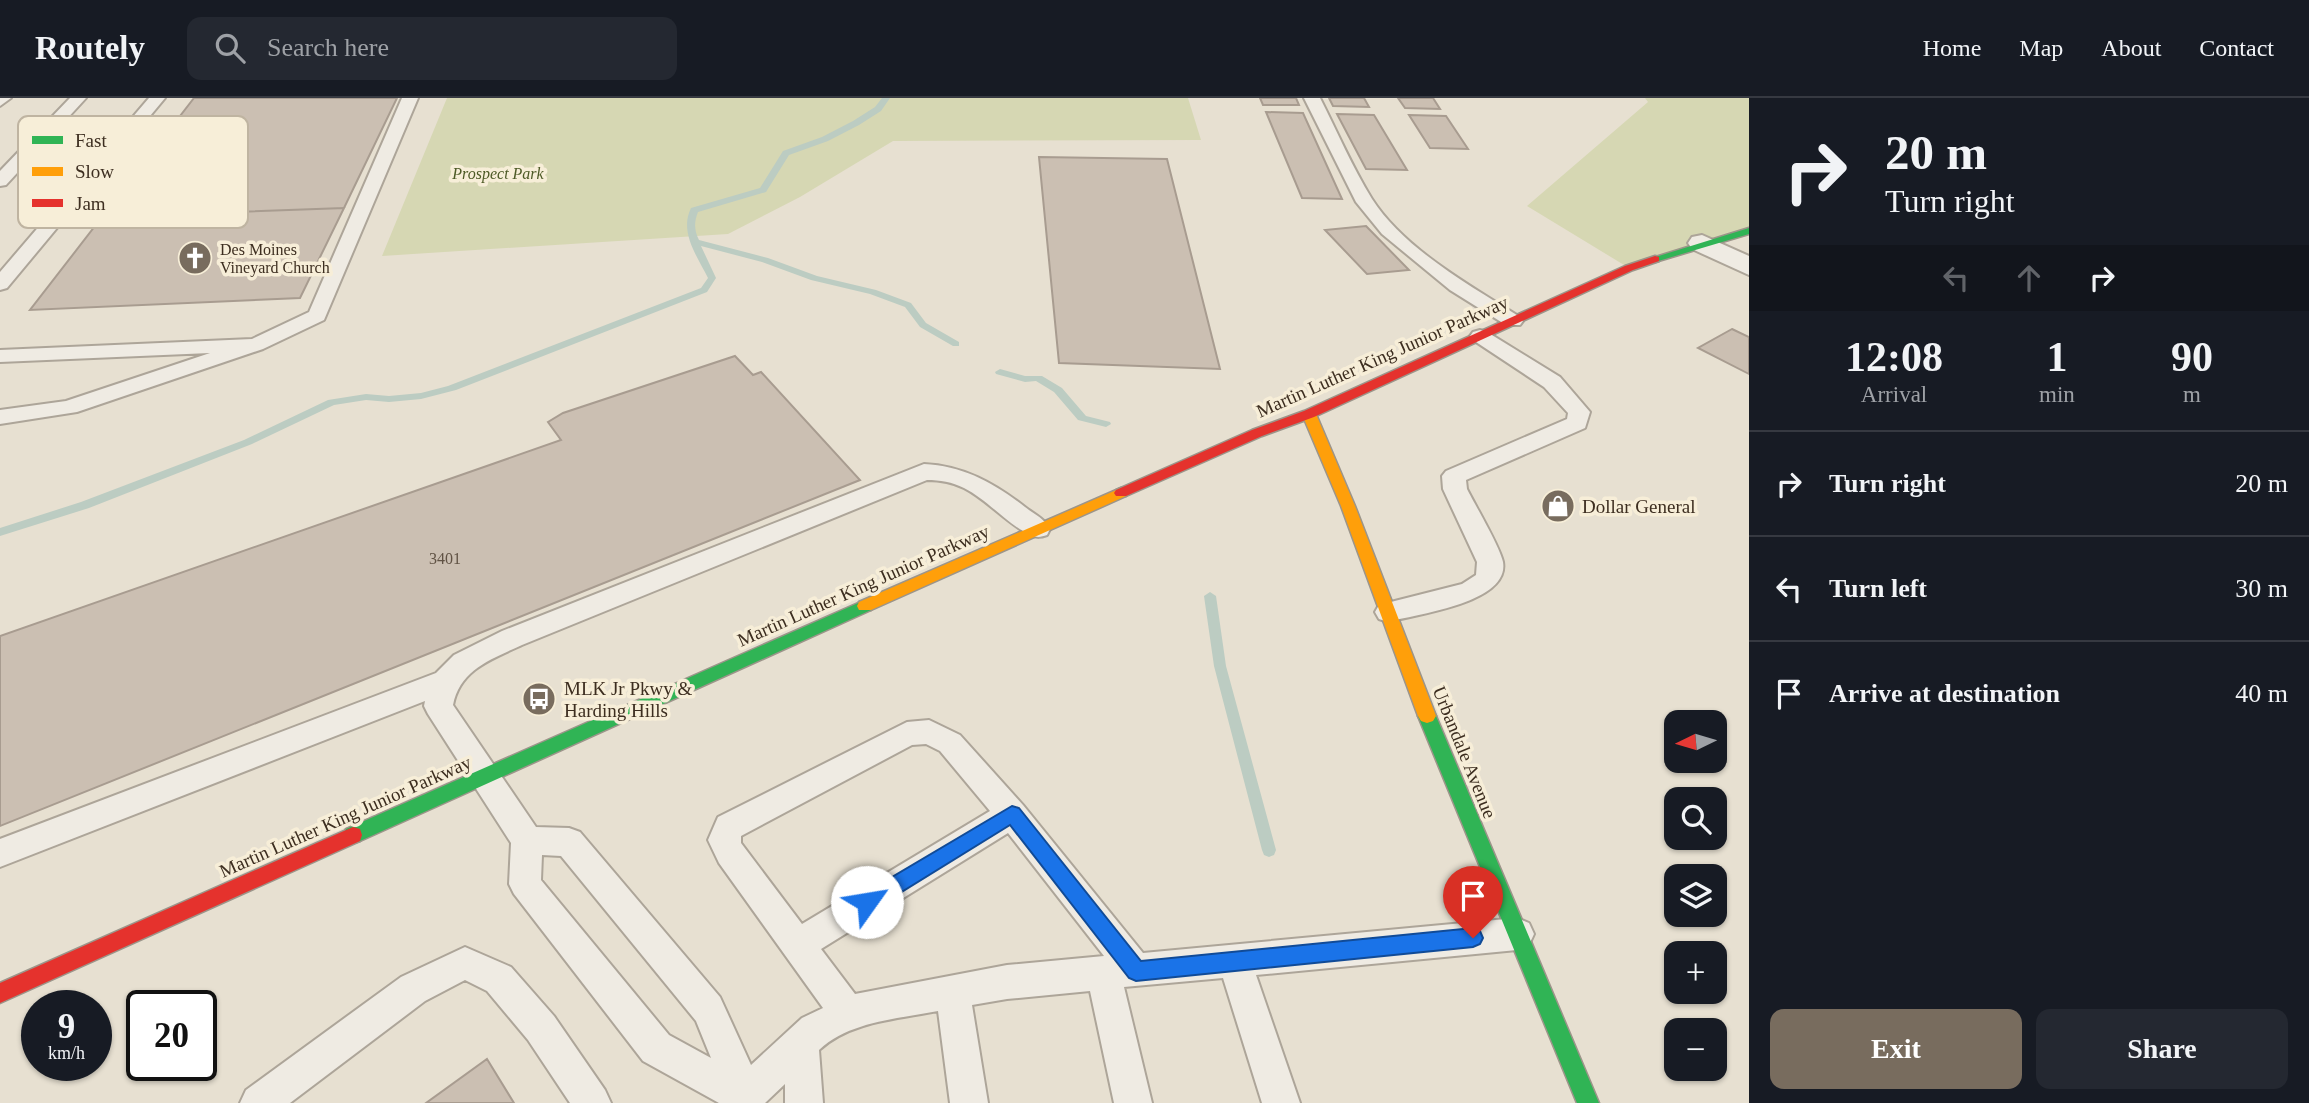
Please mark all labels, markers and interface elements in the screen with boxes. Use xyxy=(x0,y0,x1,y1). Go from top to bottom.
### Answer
search box xyxy=(187,17,677,80)
icon: search xyxy=(211,29,249,67)
text: Routely xyxy=(35,30,145,66)
text: Search here xyxy=(267,33,389,62)
text: Home xyxy=(1923,35,1981,61)
text: Map xyxy=(2019,35,2063,61)
text: About xyxy=(2101,35,2161,61)
text: Contact xyxy=(2199,35,2274,61)
legend xyxy=(18,116,248,228)
text: 20 m xyxy=(1885,125,1987,180)
icon: right xyxy=(1770,126,1861,217)
text: Fast xyxy=(75,130,107,151)
text: Slow xyxy=(75,161,114,182)
park label: Prospect Park xyxy=(451,165,545,183)
text: Turn right xyxy=(1885,183,2015,219)
text: Jam xyxy=(75,193,106,214)
church icon: Des Moines Vineyard Church xyxy=(176,239,214,277)
place label: Des Moines Vineyard Church xyxy=(220,241,330,277)
icon: left xyxy=(1937,259,1975,297)
icon: ahead xyxy=(2010,259,2048,297)
icon: right xyxy=(2083,259,2121,297)
street label: Martin Luther King Junior Parkway xyxy=(1253,291,1512,422)
text: 12:08 xyxy=(1845,334,1943,380)
text: 1 xyxy=(2046,334,2067,380)
text: 90 xyxy=(2171,334,2213,380)
text: Arrival xyxy=(1861,382,1927,407)
text: min xyxy=(2039,382,2075,407)
text: m xyxy=(2183,382,2201,407)
icon: right xyxy=(1770,465,1808,503)
text: Turn right xyxy=(1829,469,1946,498)
text: 20 m xyxy=(2235,469,2288,498)
shop icon: Dollar General xyxy=(1539,487,1577,525)
place label: Dollar General xyxy=(1582,496,1695,517)
street label: Martin Luther King Junior Parkway xyxy=(734,520,993,651)
house number: 3401 xyxy=(429,550,461,567)
icon: left xyxy=(1770,570,1808,608)
text: Turn left xyxy=(1829,574,1927,603)
text: 30 m xyxy=(2235,574,2288,603)
icon: arrive xyxy=(1770,675,1808,713)
place label: MLK Jr Pkwy & Harding Hills xyxy=(564,678,692,721)
text: Arrive at destination xyxy=(1829,679,2060,708)
text: 40 m xyxy=(2235,679,2288,708)
bus stop icon: MLK Jr Pkwy & Harding Hills xyxy=(520,680,558,718)
street label: Urbandale Avenue xyxy=(1428,683,1501,821)
north arrow xyxy=(1664,710,1727,774)
map controls xyxy=(1664,710,1727,1081)
street label: Martin Luther King Junior Parkway xyxy=(216,751,475,882)
button: search xyxy=(1664,787,1727,850)
button: layers xyxy=(1664,864,1727,927)
position arrow xyxy=(830,865,904,939)
pin xyxy=(1443,866,1503,938)
icon: arrive xyxy=(1454,877,1492,915)
button: + xyxy=(1664,941,1727,1004)
speed limit sign: 20 xyxy=(126,990,217,1081)
text: 9 xyxy=(58,1007,75,1046)
button: Exit xyxy=(1770,1009,2022,1089)
button: Share xyxy=(2036,1009,2288,1089)
button: − xyxy=(1664,1018,1727,1081)
text: km/h xyxy=(48,1043,85,1063)

